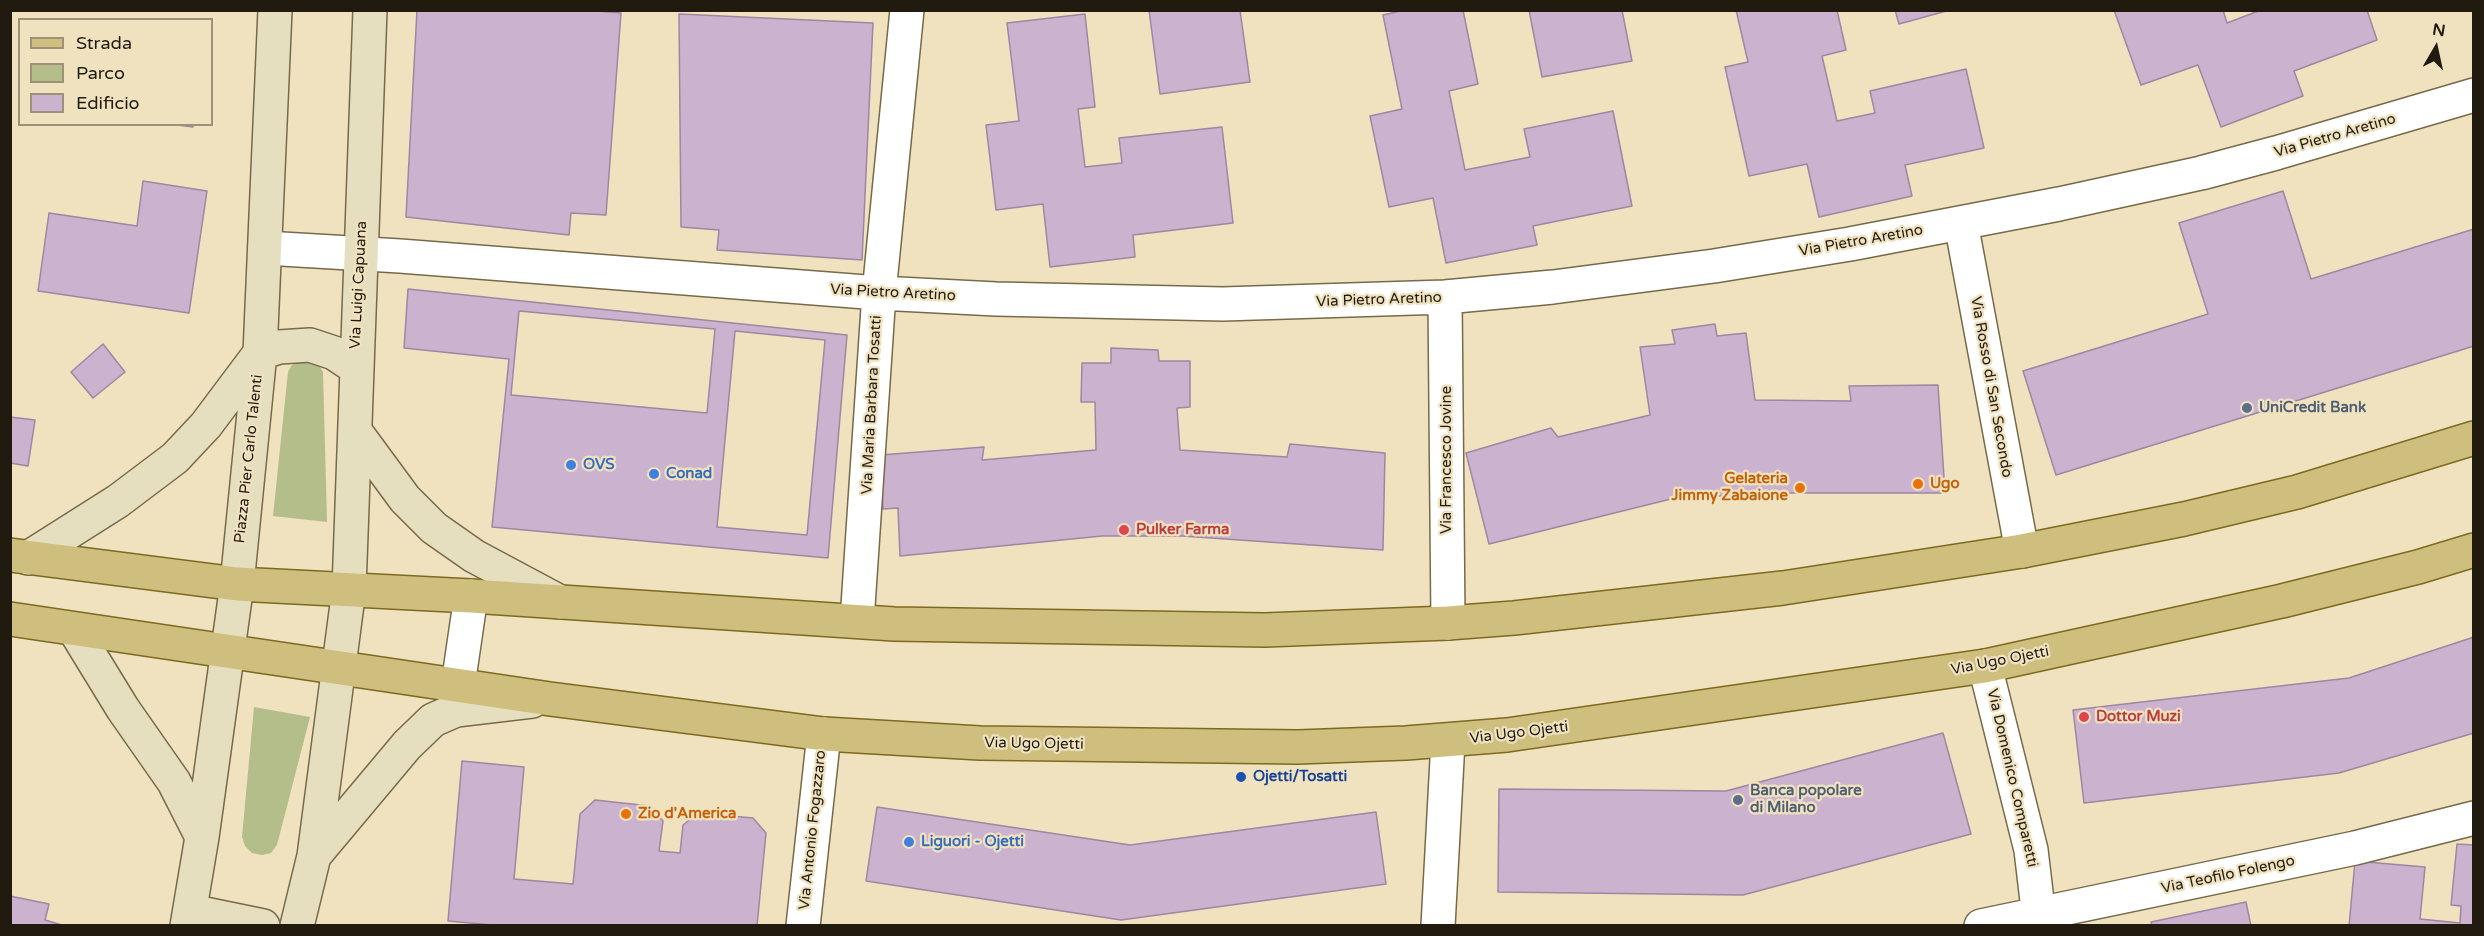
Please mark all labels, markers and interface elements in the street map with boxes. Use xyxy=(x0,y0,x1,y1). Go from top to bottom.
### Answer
legend xyxy=(18,18,213,126)
north arrow xyxy=(2406,18,2466,78)
text: N xyxy=(2431,19,2447,41)
text: Strada xyxy=(76,32,132,54)
text: Parco xyxy=(76,62,125,84)
text: Edificio xyxy=(76,92,140,114)
street label: Via Pietro Aretino xyxy=(2272,110,2398,162)
street label: Via Luigi Capuana xyxy=(347,220,371,350)
street label: Via Pietro Aretino xyxy=(1798,221,1924,261)
street label: Via Pietro Aretino xyxy=(830,281,956,305)
street label: Via Pietro Aretino xyxy=(1316,289,1442,311)
street label: Via Rosso di San Secondo xyxy=(1966,295,2016,479)
street label: Via Maria Barbara Tosatti xyxy=(858,315,886,495)
street label: Piazza Pier Carlo Talenti xyxy=(231,374,267,544)
street label: Via Francesco Jovine xyxy=(1438,386,1456,534)
place label: UniCredit Bank xyxy=(2259,399,2366,417)
marker: UniCredit Bank xyxy=(2240,401,2254,415)
place label: OVS xyxy=(583,456,615,474)
marker: OVS xyxy=(564,458,578,472)
place label: Conad xyxy=(666,465,712,483)
marker: Conad xyxy=(647,467,661,481)
place label: Gelateria Jimmy Zabaione xyxy=(1672,470,1788,505)
place label: Ugo xyxy=(1930,475,1960,493)
marker: Ugo xyxy=(1911,477,1925,491)
marker: Gelateria Jimmy Zabaione xyxy=(1793,481,1807,495)
place label: Pulker Farma xyxy=(1136,521,1229,539)
marker: Pulker Farma xyxy=(1117,523,1131,537)
street label: Via Ugo Ojetti xyxy=(1949,643,2051,679)
street label: Via Domenico Comparetti xyxy=(1983,687,2041,869)
place label: Dottor Muzi xyxy=(2096,708,2181,726)
marker: Dottor Muzi xyxy=(2077,710,2091,724)
street label: Via Ugo Ojetti xyxy=(1469,718,1569,748)
street label: Via Ugo Ojetti xyxy=(984,734,1084,754)
street label: Via Antonio Fogazzaro xyxy=(796,749,830,911)
place label: Ojetti/Tosatti xyxy=(1253,768,1347,786)
marker: Ojetti/Tosatti xyxy=(1234,770,1248,784)
place label: Banca popolare di Milano xyxy=(1750,782,1862,817)
marker: Banca popolare di Milano xyxy=(1731,793,1745,807)
place label: Zio d'America xyxy=(638,805,736,823)
marker: Zio d'America xyxy=(619,807,633,821)
place label: Liguori - Ojetti xyxy=(921,833,1024,851)
marker: Liguori - Ojetti xyxy=(902,835,916,849)
street label: Via Teofilo Folengo xyxy=(2160,852,2296,898)

